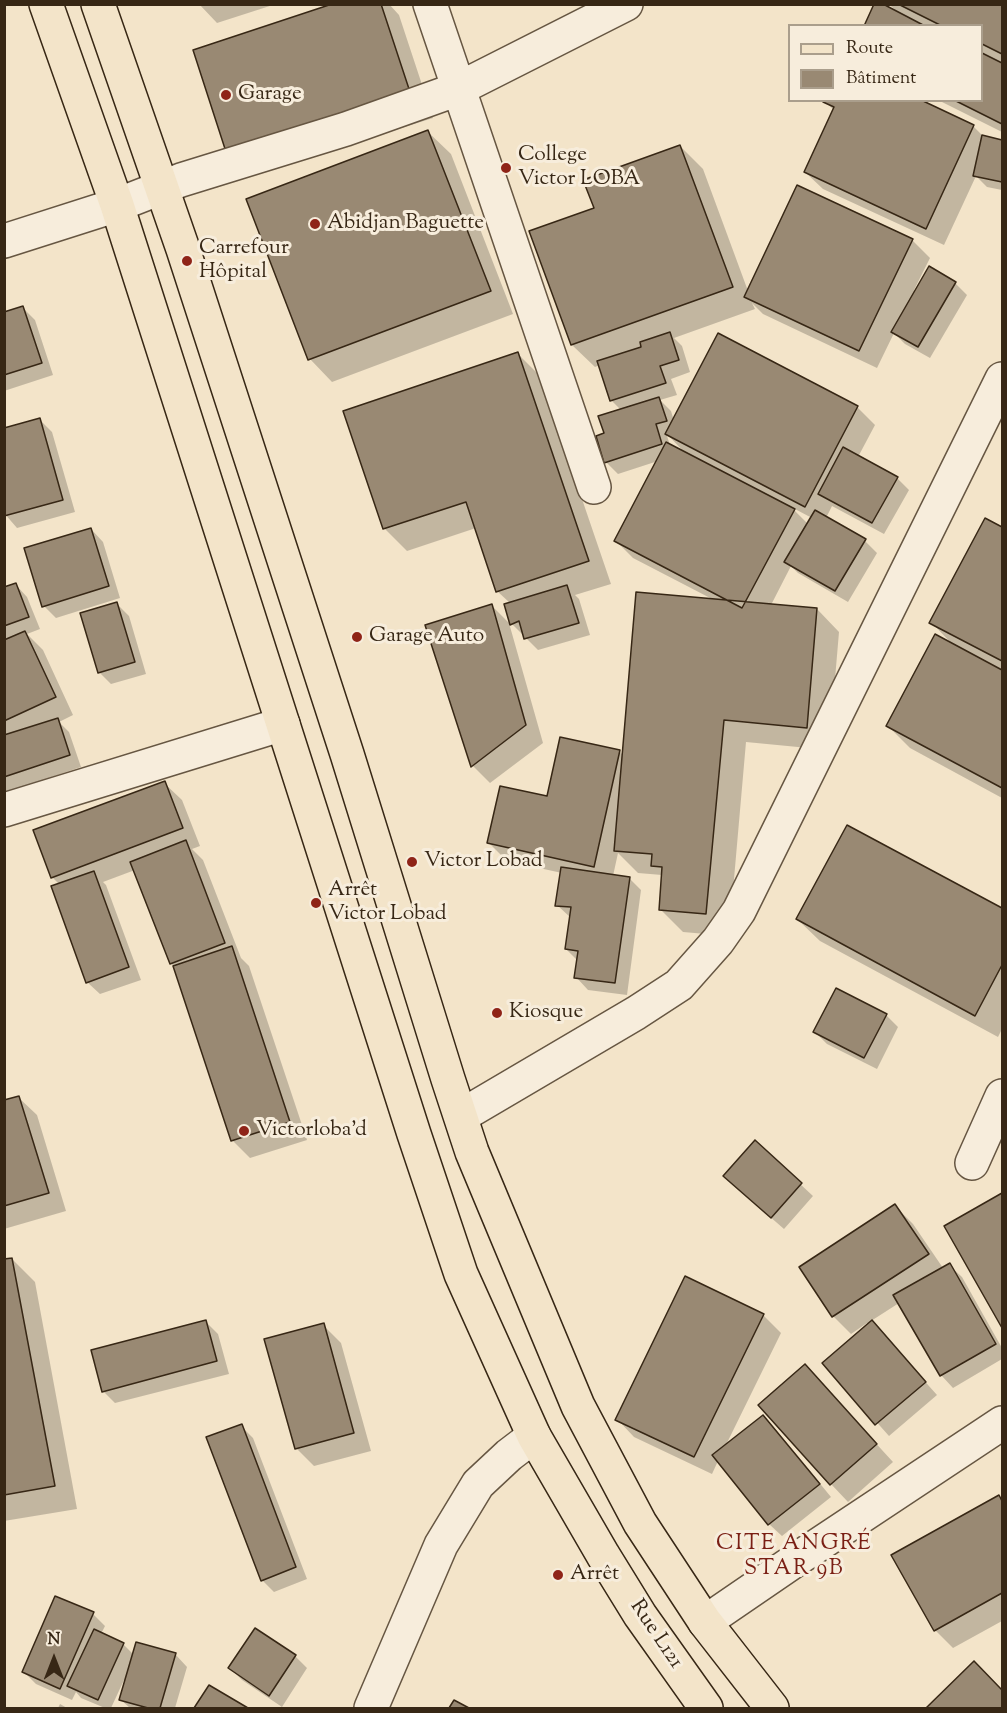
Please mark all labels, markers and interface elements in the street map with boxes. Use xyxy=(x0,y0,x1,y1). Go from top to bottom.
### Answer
legend xyxy=(788,24,983,102)
text: Route xyxy=(846,36,893,62)
text: Bâtiment xyxy=(846,66,916,92)
place label: Garage xyxy=(238,82,302,108)
marker: Garage xyxy=(219,88,233,102)
place label: College Victor LOBA xyxy=(518,143,640,193)
marker: College Victor LOBA xyxy=(499,161,513,175)
place label: Abidjan Baguette xyxy=(327,211,484,237)
marker: Abidjan Baguette xyxy=(308,217,322,231)
place label: Carrefour Hôpital xyxy=(199,236,289,286)
marker: Carrefour Hôpital xyxy=(180,254,194,268)
place label: Garage Auto xyxy=(369,624,484,650)
marker: Garage Auto xyxy=(350,630,364,644)
place label: Victor Lobad xyxy=(424,849,543,875)
marker: Victor Lobad xyxy=(405,855,419,869)
place label: Arrêt Victor Lobad xyxy=(328,878,447,928)
marker: Arrêt Victor Lobad xyxy=(309,896,323,910)
place label: Kiosque xyxy=(509,1000,583,1026)
marker: Kiosque xyxy=(490,1006,504,1020)
place label: Victorloba'd xyxy=(256,1118,367,1144)
marker: Victorloba'd xyxy=(237,1124,251,1138)
district label: CITE ANGRÉ STAR 9B xyxy=(716,1532,872,1584)
place label: Arrêt xyxy=(570,1562,619,1588)
marker: Arrêt xyxy=(551,1568,565,1582)
street label: Rue L121 xyxy=(623,1596,687,1674)
north arrow xyxy=(24,1629,84,1689)
text: N xyxy=(48,1629,60,1652)

